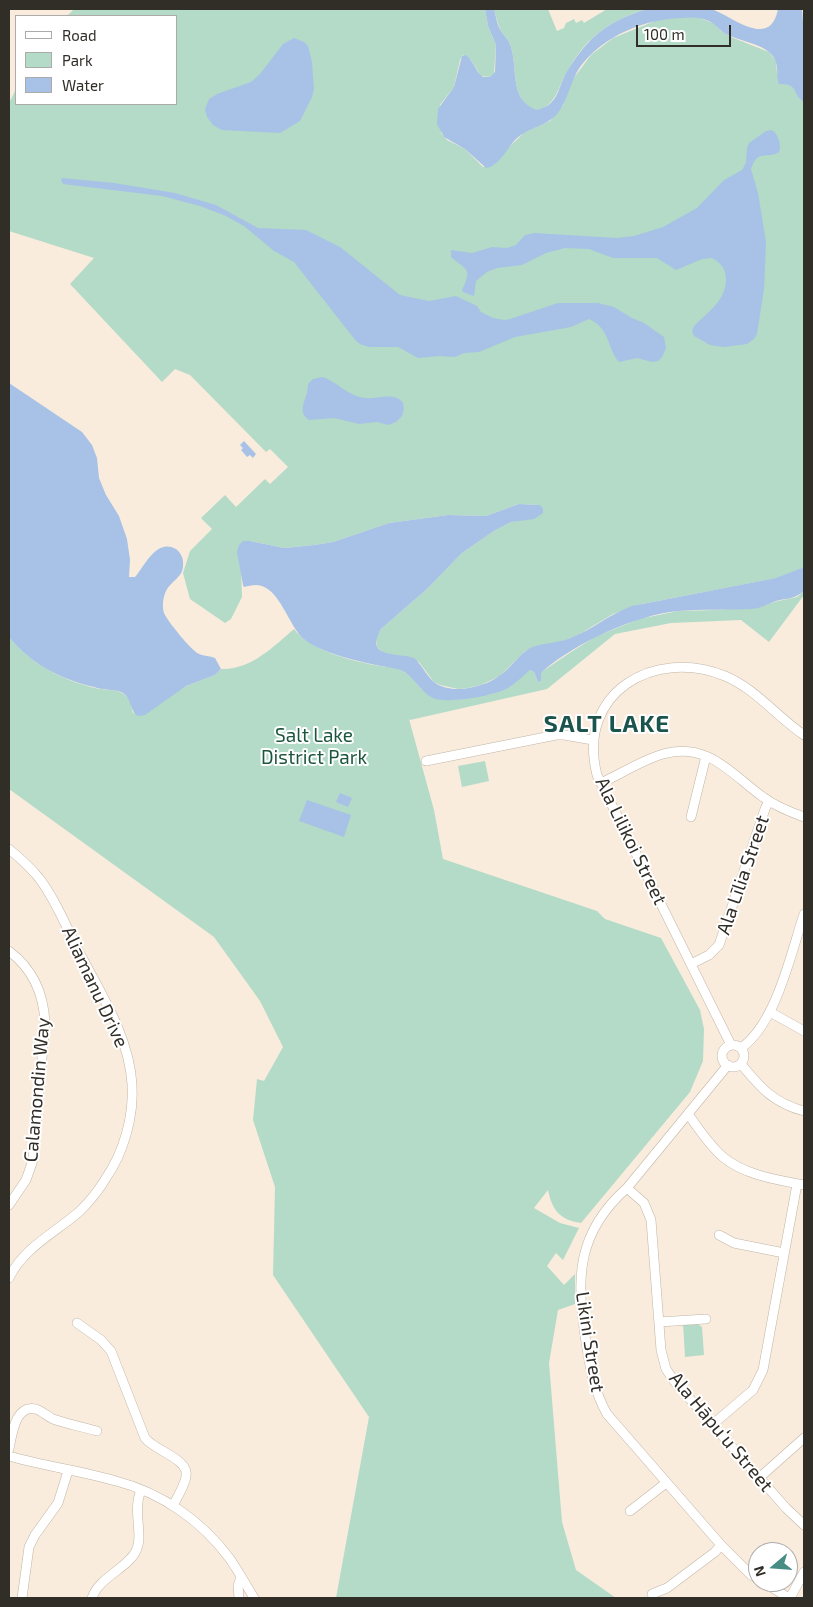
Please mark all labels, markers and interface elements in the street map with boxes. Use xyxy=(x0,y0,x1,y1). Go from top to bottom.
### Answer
legend xyxy=(15,15,178,105)
scale bar xyxy=(638,15,733,47)
text: 100 m xyxy=(644,25,685,43)
text: Road xyxy=(62,26,97,44)
text: Park xyxy=(62,51,93,69)
text: Water xyxy=(62,76,104,94)
district label: SALT LAKE xyxy=(543,710,671,738)
park label: Salt Lake District Park xyxy=(261,725,367,769)
street label: Ala Lilikoi Street xyxy=(590,774,672,908)
street label: Ala Līlia Street xyxy=(712,812,774,938)
street label: Aliamanu Drive xyxy=(57,923,133,1051)
street label: Calamondin Way xyxy=(19,1017,55,1163)
street label: Likini Street xyxy=(571,1290,609,1394)
street label: Ala Hāpuʻu Street xyxy=(664,1367,778,1497)
north arrow xyxy=(748,1542,798,1592)
text: N xyxy=(750,1564,769,1579)

